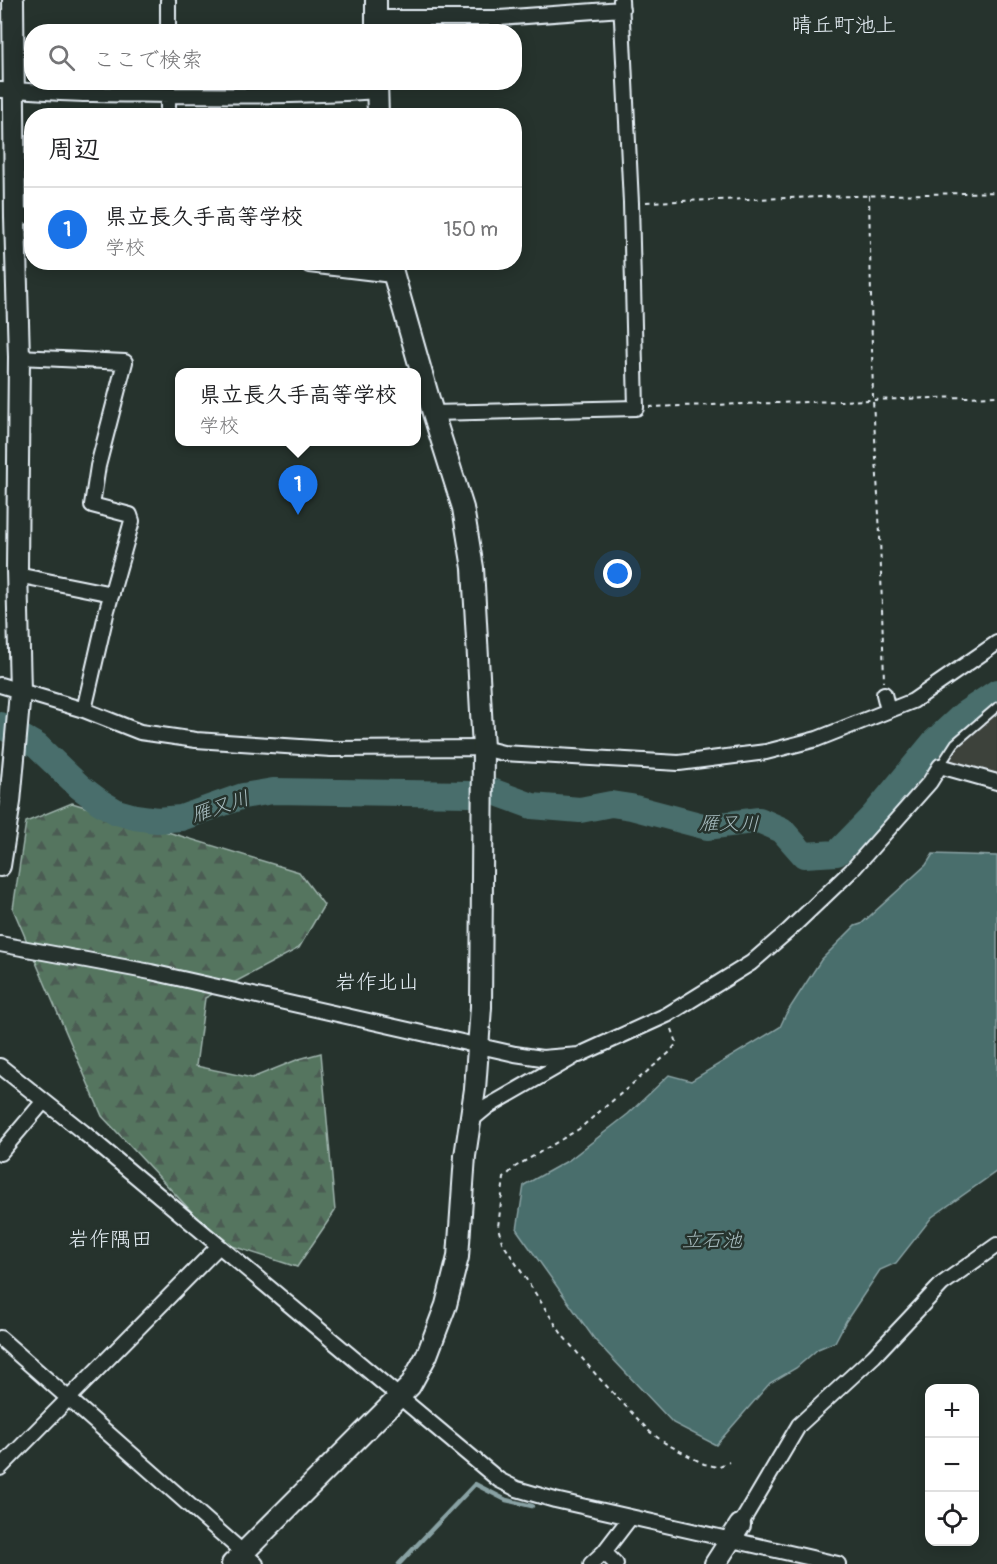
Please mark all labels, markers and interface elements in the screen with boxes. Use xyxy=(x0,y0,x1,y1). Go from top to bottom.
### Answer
district label: 晴丘町池上 xyxy=(792,12,897,39)
search box xyxy=(24,24,522,90)
icon: search xyxy=(45,41,78,74)
text: ここで検索 xyxy=(93,46,203,74)
text: 周辺 xyxy=(48,134,100,166)
text: 県立長久手高等学校 xyxy=(105,203,303,231)
text: 1 xyxy=(64,217,71,242)
text: 150 m xyxy=(444,217,498,242)
text: 学校 xyxy=(105,235,145,260)
popup xyxy=(175,368,421,446)
text: 県立長久手高等学校 xyxy=(199,381,397,409)
text: 学校 xyxy=(199,413,239,438)
pin: 1 xyxy=(278,466,318,515)
your location xyxy=(603,559,632,588)
water label: 雁又川 xyxy=(188,785,253,828)
water label: 雁又川 xyxy=(699,810,759,837)
district label: 岩作北山 xyxy=(335,969,419,996)
district label: 岩作隅田 xyxy=(68,1226,152,1253)
water label: 立石池 xyxy=(682,1228,743,1253)
map controls xyxy=(925,1384,979,1546)
button: + xyxy=(925,1384,979,1438)
button: − xyxy=(925,1438,979,1492)
button: locate xyxy=(925,1492,979,1546)

